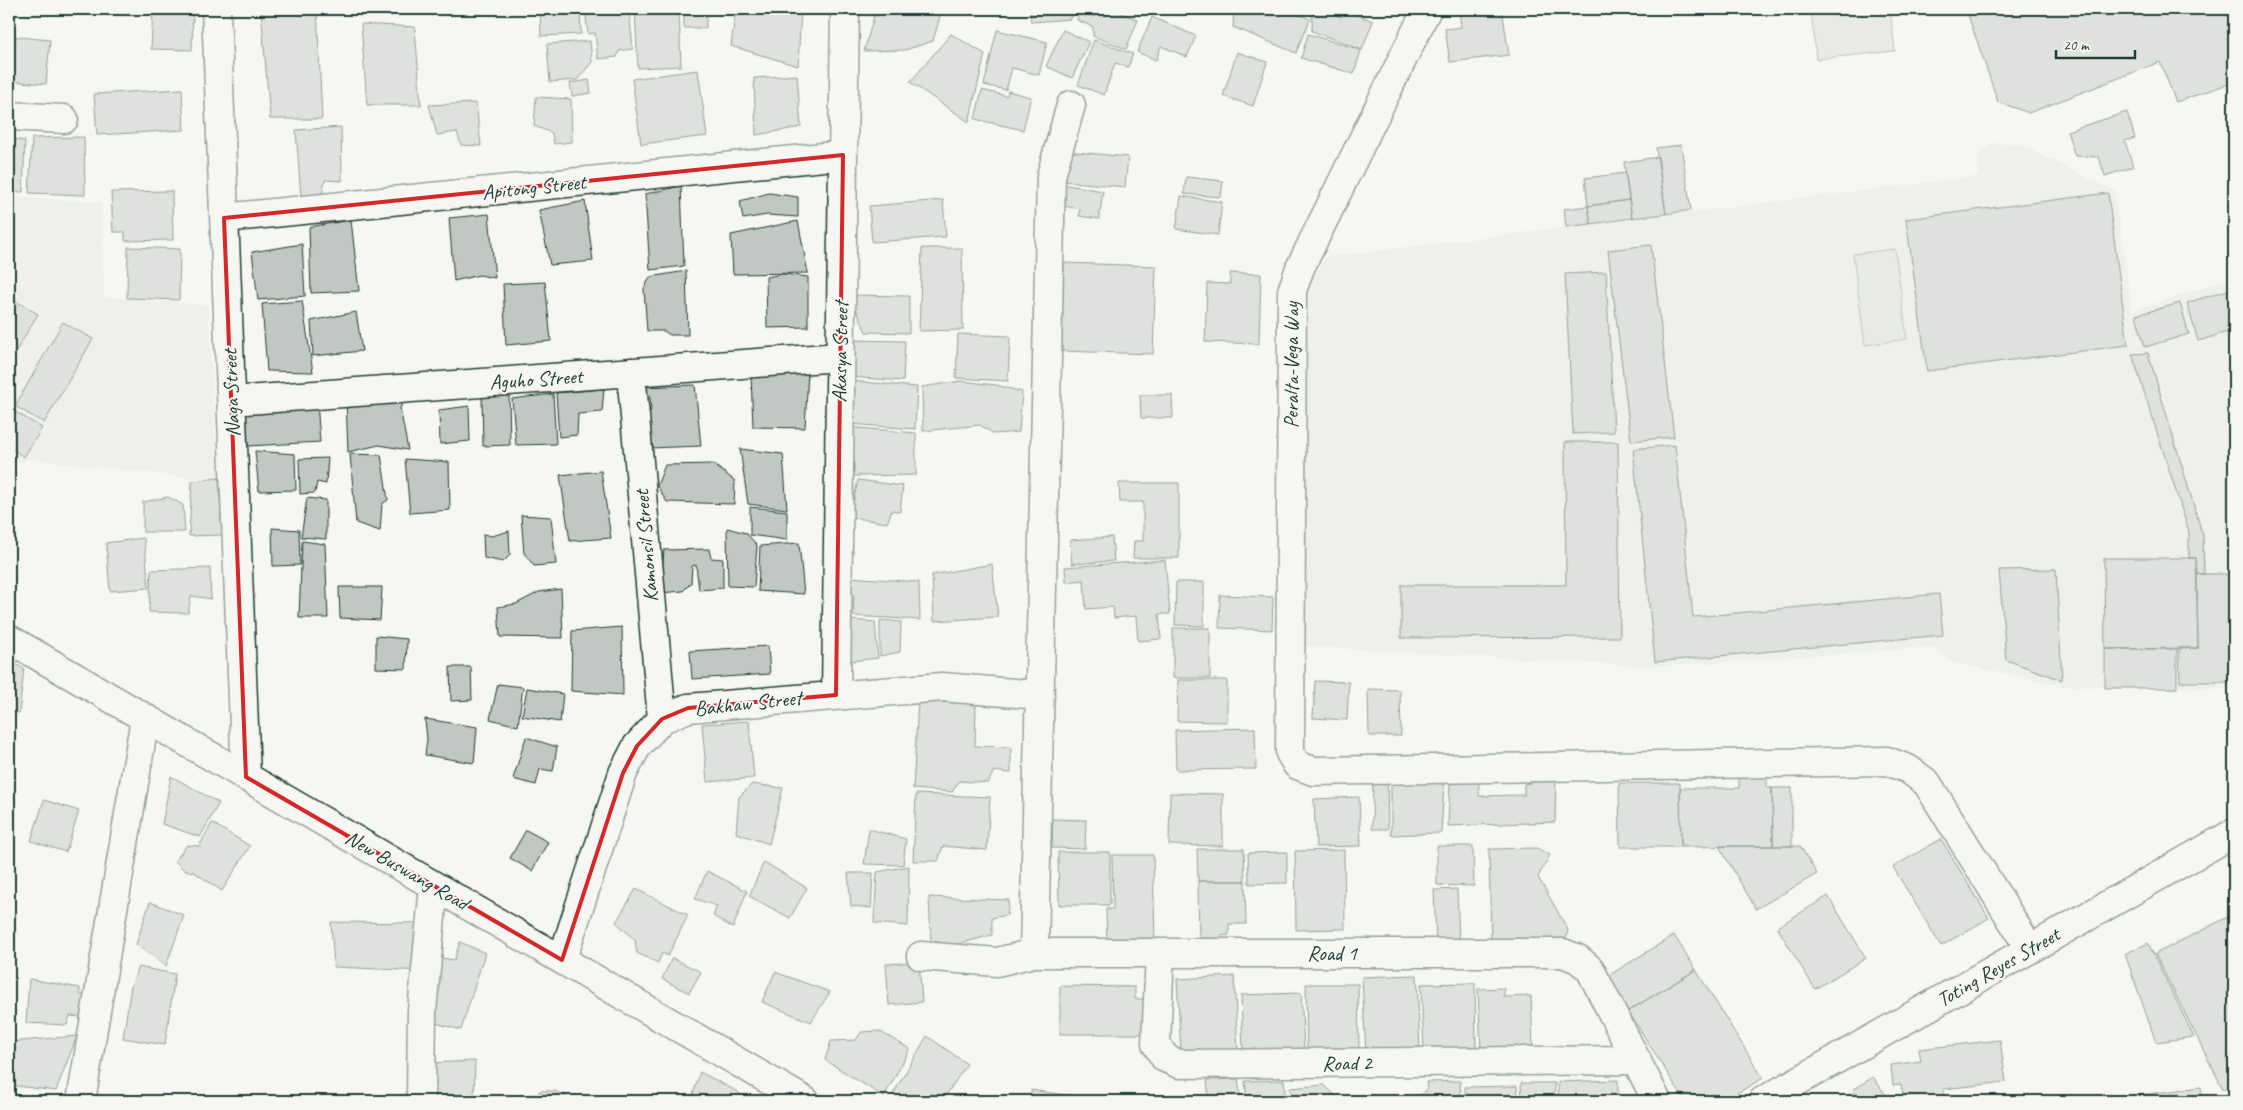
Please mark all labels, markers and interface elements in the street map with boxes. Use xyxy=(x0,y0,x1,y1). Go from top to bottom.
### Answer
scale bar xyxy=(2056,28,2134,60)
text: 20 m xyxy=(2063,36,2090,55)
street label: Apitong Street xyxy=(481,168,589,205)
street label: Akasya Street xyxy=(826,298,854,403)
street label: Peralta-Vega Way xyxy=(1278,300,1304,428)
street label: Naga Street xyxy=(216,347,246,437)
street label: Aguho Street xyxy=(489,363,585,395)
street label: Kamonsil Street xyxy=(628,487,664,603)
street label: Bakhaw Street xyxy=(693,684,806,722)
street label: New Buswang Road xyxy=(341,824,476,917)
street label: Toting Reyes Street xyxy=(1932,920,2066,1013)
street label: Road 1 xyxy=(1307,940,1358,966)
street label: Road 2 xyxy=(1322,1050,1374,1076)

